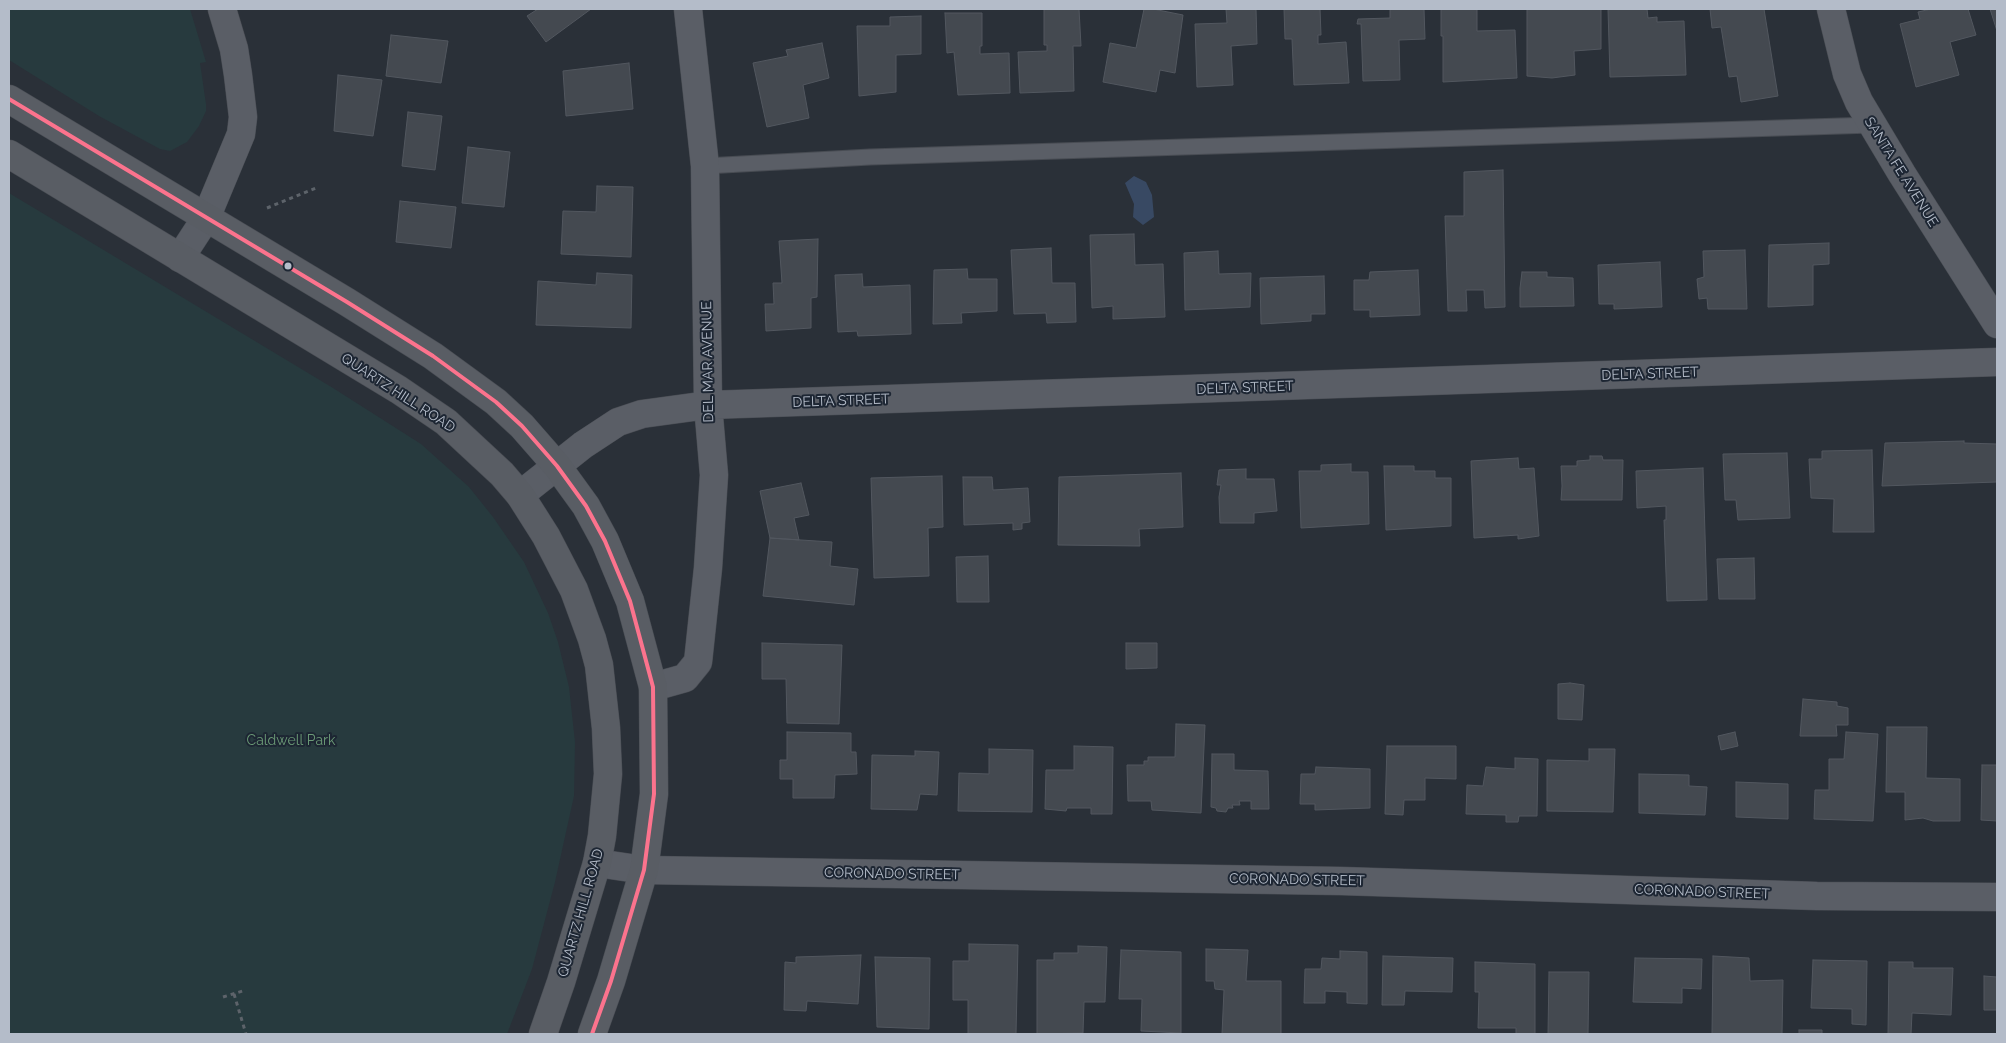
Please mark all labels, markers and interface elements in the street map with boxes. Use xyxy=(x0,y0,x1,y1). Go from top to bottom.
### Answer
street label: SANTA FE AVENUE xyxy=(1860,114,1942,230)
unlabelled marker xyxy=(283,261,293,271)
street label: DEL MAR AVENUE xyxy=(699,301,717,423)
street label: QUARTZ HILL ROAD xyxy=(338,350,458,436)
street label: DELTA STREET xyxy=(1601,364,1699,384)
street label: DELTA STREET xyxy=(1196,378,1294,398)
street label: DELTA STREET xyxy=(792,391,890,411)
park label: Caldwell Park xyxy=(247,733,335,749)
street label: QUARTZ HILL ROAD xyxy=(555,847,607,979)
street label: CORONADO STREET xyxy=(824,864,960,884)
street label: CORONADO STREET xyxy=(1229,870,1365,890)
street label: CORONADO STREET xyxy=(1634,881,1770,903)

